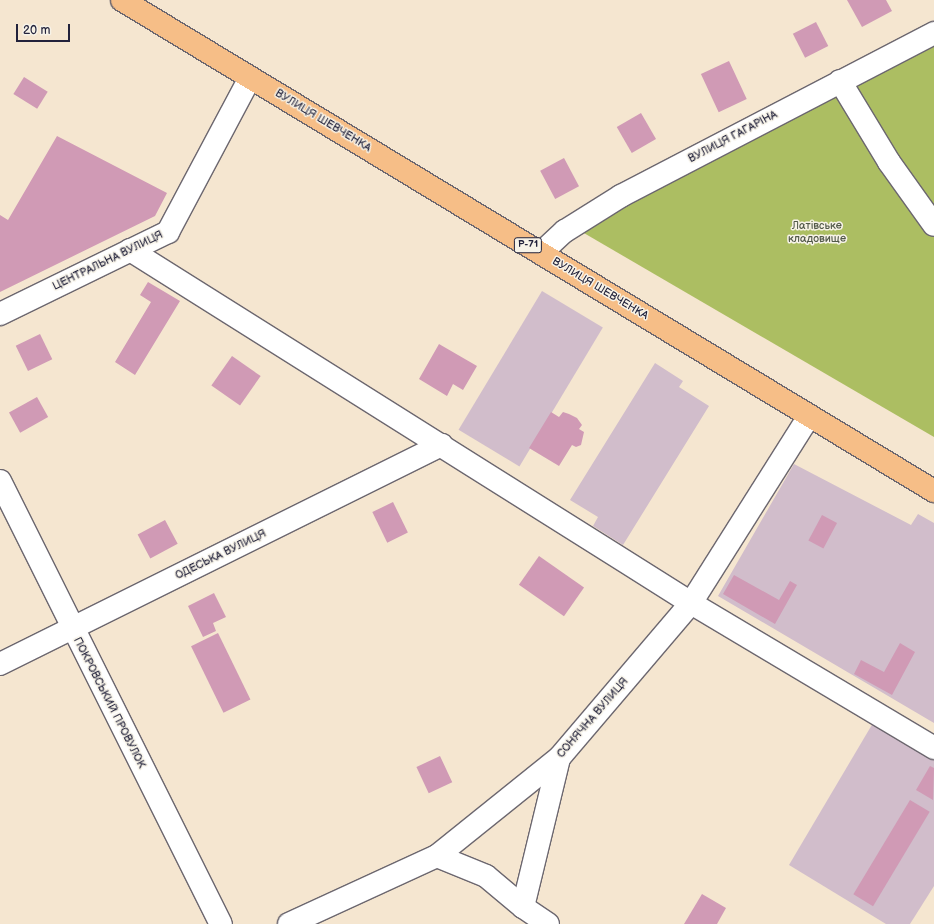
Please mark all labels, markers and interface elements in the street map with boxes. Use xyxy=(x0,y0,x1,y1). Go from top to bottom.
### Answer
scale bar xyxy=(18,16,72,42)
text: 20 m xyxy=(23,23,50,38)
street label: ВУЛИЦЯ ШЕВЧЕНКА xyxy=(273,87,373,155)
street label: ВУЛИЦЯ ГАГАРІНА xyxy=(686,108,780,166)
park label: Латівське кладовище xyxy=(788,220,846,246)
street label: ЦЕНТРАЛЬНА ВУЛИЦЯ xyxy=(51,228,165,294)
road number: Р-71 xyxy=(513,237,543,253)
street label: ВУЛИЦЯ ШЕВЧЕНКА xyxy=(550,255,650,323)
street label: ОДЕСЬКА ВУЛИЦЯ xyxy=(173,527,269,583)
street label: ПОКРОВСЬКИЙ ПРОВУЛОК xyxy=(70,635,148,771)
street label: СОНЯЧНА ВУЛИЦЯ xyxy=(555,675,631,761)

